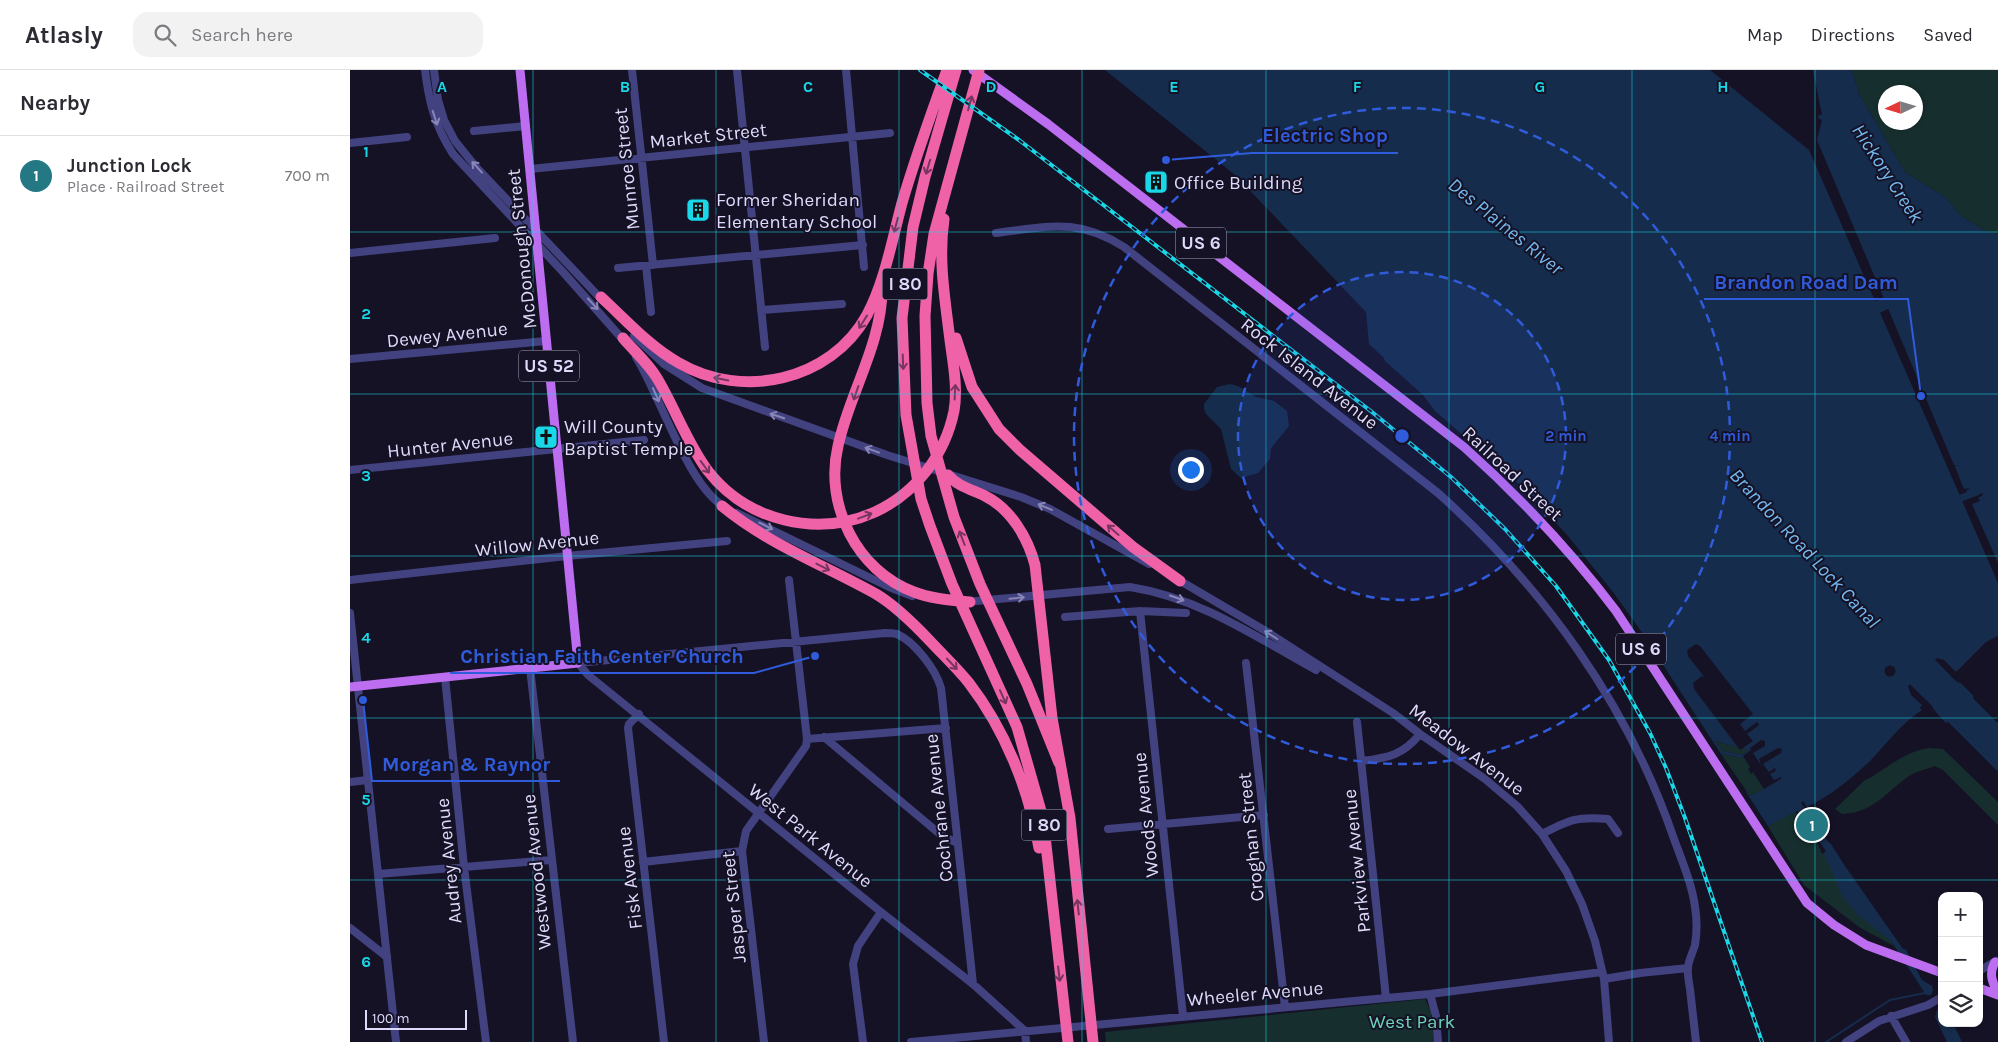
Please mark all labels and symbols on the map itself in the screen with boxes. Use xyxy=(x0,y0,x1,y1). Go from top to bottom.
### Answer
text: A xyxy=(437,77,447,96)
text: B xyxy=(620,77,630,96)
text: C xyxy=(803,77,813,96)
text: D xyxy=(986,77,997,96)
text: E xyxy=(1169,77,1179,96)
text: F xyxy=(1353,77,1362,96)
text: G xyxy=(1535,77,1545,96)
text: H xyxy=(1717,77,1729,96)
north arrow xyxy=(1878,85,1923,130)
one-way arrow xyxy=(966,95,975,111)
street label: Munroe Street xyxy=(610,107,644,231)
one-way arrow xyxy=(430,109,440,125)
callout: Electric Shop xyxy=(1252,118,1398,153)
street label: Market Street xyxy=(648,119,768,153)
water label: Hickory Creek xyxy=(1847,120,1928,228)
text: Electric Shop xyxy=(1262,124,1388,147)
text: 1 xyxy=(363,142,369,161)
one-way arrow xyxy=(922,159,932,175)
one-way arrow xyxy=(471,161,482,174)
street label: McDonough Street xyxy=(503,168,541,330)
building icon: Office Building xyxy=(1143,169,1169,195)
place label: Office Building xyxy=(1174,172,1303,194)
water label: Des Plaines River xyxy=(1444,173,1569,280)
place label: Former Sheridan Elementary School xyxy=(716,189,877,233)
building icon: Former Sheridan Elementary School xyxy=(685,197,711,223)
one-way arrow xyxy=(891,217,901,233)
road number: US 6 xyxy=(1176,228,1226,258)
callout: Brandon Road Dam xyxy=(1704,264,1908,299)
road number: I 80 xyxy=(882,268,928,300)
text: Brandon Road Dam xyxy=(1714,271,1898,294)
one-way arrow xyxy=(588,298,599,311)
text: 2 xyxy=(361,304,371,323)
street label: Rock Island Avenue xyxy=(1236,313,1382,434)
one-way arrow xyxy=(857,315,868,329)
street label: Dewey Avenue xyxy=(385,318,509,352)
road number: US 52 xyxy=(519,350,579,382)
one-way arrow xyxy=(899,354,908,370)
one-way arrow xyxy=(714,374,730,384)
one-way arrow xyxy=(851,384,860,400)
one-way arrow xyxy=(951,385,960,401)
one-way arrow xyxy=(652,387,662,402)
one-way arrow xyxy=(769,411,785,420)
place label: Will County Baptist Temple xyxy=(564,416,694,460)
street label: Railroad Street xyxy=(1458,422,1567,526)
church icon: Will County Baptist Temple xyxy=(533,424,559,450)
street label: Hunter Avenue xyxy=(386,427,514,463)
centre of rings xyxy=(1393,427,1411,445)
text: 2 min xyxy=(1545,427,1587,445)
text: 4 min xyxy=(1709,427,1751,445)
one-way arrow xyxy=(865,445,880,454)
your location xyxy=(1178,457,1204,483)
one-way arrow xyxy=(700,460,710,474)
water label: Brandon Road Lock Canal xyxy=(1725,464,1885,633)
text: 3 xyxy=(361,466,371,485)
one-way arrow xyxy=(1038,502,1053,512)
one-way arrow xyxy=(856,511,872,520)
one-way arrow xyxy=(758,522,773,531)
one-way arrow xyxy=(1107,524,1120,536)
street label: Willow Avenue xyxy=(474,527,600,561)
one-way arrow xyxy=(957,531,966,546)
one-way arrow xyxy=(816,562,831,572)
one-way arrow xyxy=(1009,593,1025,603)
one-way arrow xyxy=(1169,594,1184,603)
text: 4 xyxy=(361,628,371,647)
one-way arrow xyxy=(1264,629,1278,640)
road number: US 6 xyxy=(1616,634,1666,664)
callout: Christian Faith Center Church xyxy=(450,638,754,673)
text: Christian Faith Center Church xyxy=(460,645,744,668)
one-way arrow xyxy=(946,658,958,670)
one-way arrow xyxy=(999,689,1009,704)
street label: Meadow Avenue xyxy=(1404,699,1528,800)
street label: Cochrane Avenue xyxy=(920,733,958,883)
callout: Morgan & Raynor xyxy=(372,746,560,781)
street label: Woods Avenue xyxy=(1128,751,1163,878)
text: Morgan & Raynor xyxy=(382,753,550,776)
street label: Croghan Street xyxy=(1233,771,1269,903)
street label: West Park Avenue xyxy=(744,779,877,893)
street label: Parkview Avenue xyxy=(1339,788,1375,934)
text: 5 xyxy=(361,790,371,809)
street label: Westwood Avenue xyxy=(518,793,556,951)
street label: Audrey Avenue xyxy=(431,797,467,925)
pin: 1 xyxy=(1796,806,1828,844)
road number: I 80 xyxy=(1022,810,1066,840)
street label: Fisk Avenue xyxy=(613,825,647,931)
street label: Jasper Street xyxy=(717,850,751,964)
one-way arrow xyxy=(1073,899,1083,915)
text: 6 xyxy=(361,952,371,971)
one-way arrow xyxy=(1054,966,1064,982)
street label: Wheeler Avenue xyxy=(1186,977,1324,1011)
scale bar xyxy=(365,1007,468,1030)
park label: West Park xyxy=(1369,1011,1455,1033)

